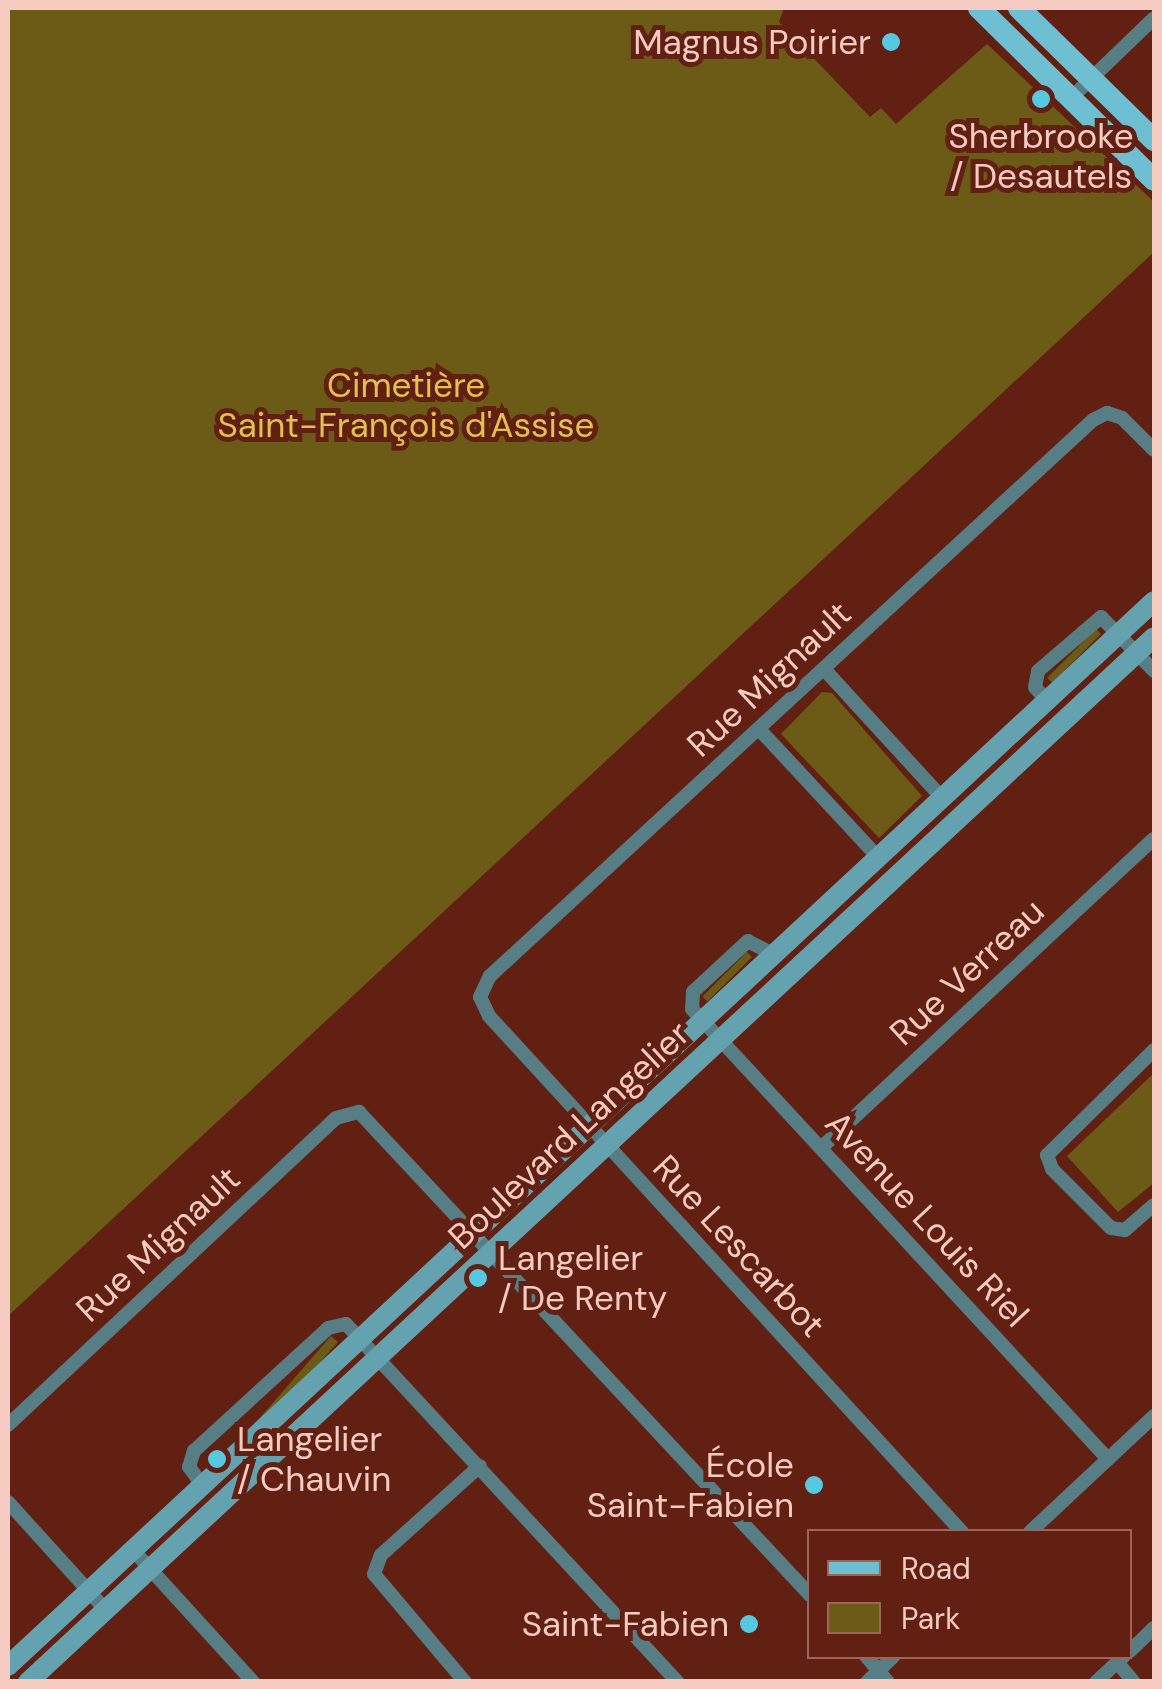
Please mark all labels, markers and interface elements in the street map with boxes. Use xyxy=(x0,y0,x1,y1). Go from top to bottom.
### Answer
place label: Magnus Poirier xyxy=(633,21,871,63)
marker: Magnus Poirier xyxy=(880,31,902,53)
marker: Sherbrooke / Desautels xyxy=(1030,88,1052,110)
place label: Sherbrooke / Desautels xyxy=(948,115,1134,197)
park label: Cimetière Saint-François d'Assise xyxy=(218,364,594,446)
street label: Rue Mignault xyxy=(679,593,859,765)
street label: Rue Verreau xyxy=(881,890,1053,1054)
street label: Boulevard Langelier xyxy=(440,1012,698,1258)
street label: Avenue Louis Riel xyxy=(817,1103,1037,1335)
street label: Rue Lescarbot xyxy=(644,1147,834,1345)
street label: Rue Mignault xyxy=(68,1158,248,1330)
place label: Langelier / De Renty xyxy=(498,1237,667,1319)
marker: Langelier / De Renty xyxy=(467,1267,489,1289)
place label: Langelier / Chauvin xyxy=(237,1418,391,1500)
place label: École Saint-Fabien xyxy=(587,1444,794,1526)
marker: Langelier / Chauvin xyxy=(206,1448,228,1470)
marker: École Saint-Fabien xyxy=(803,1474,825,1496)
legend xyxy=(807,1529,1132,1659)
text: Road xyxy=(901,1549,971,1588)
text: Park xyxy=(901,1599,960,1638)
place label: Saint-Fabien xyxy=(522,1603,729,1645)
marker: Saint-Fabien xyxy=(738,1613,760,1635)

